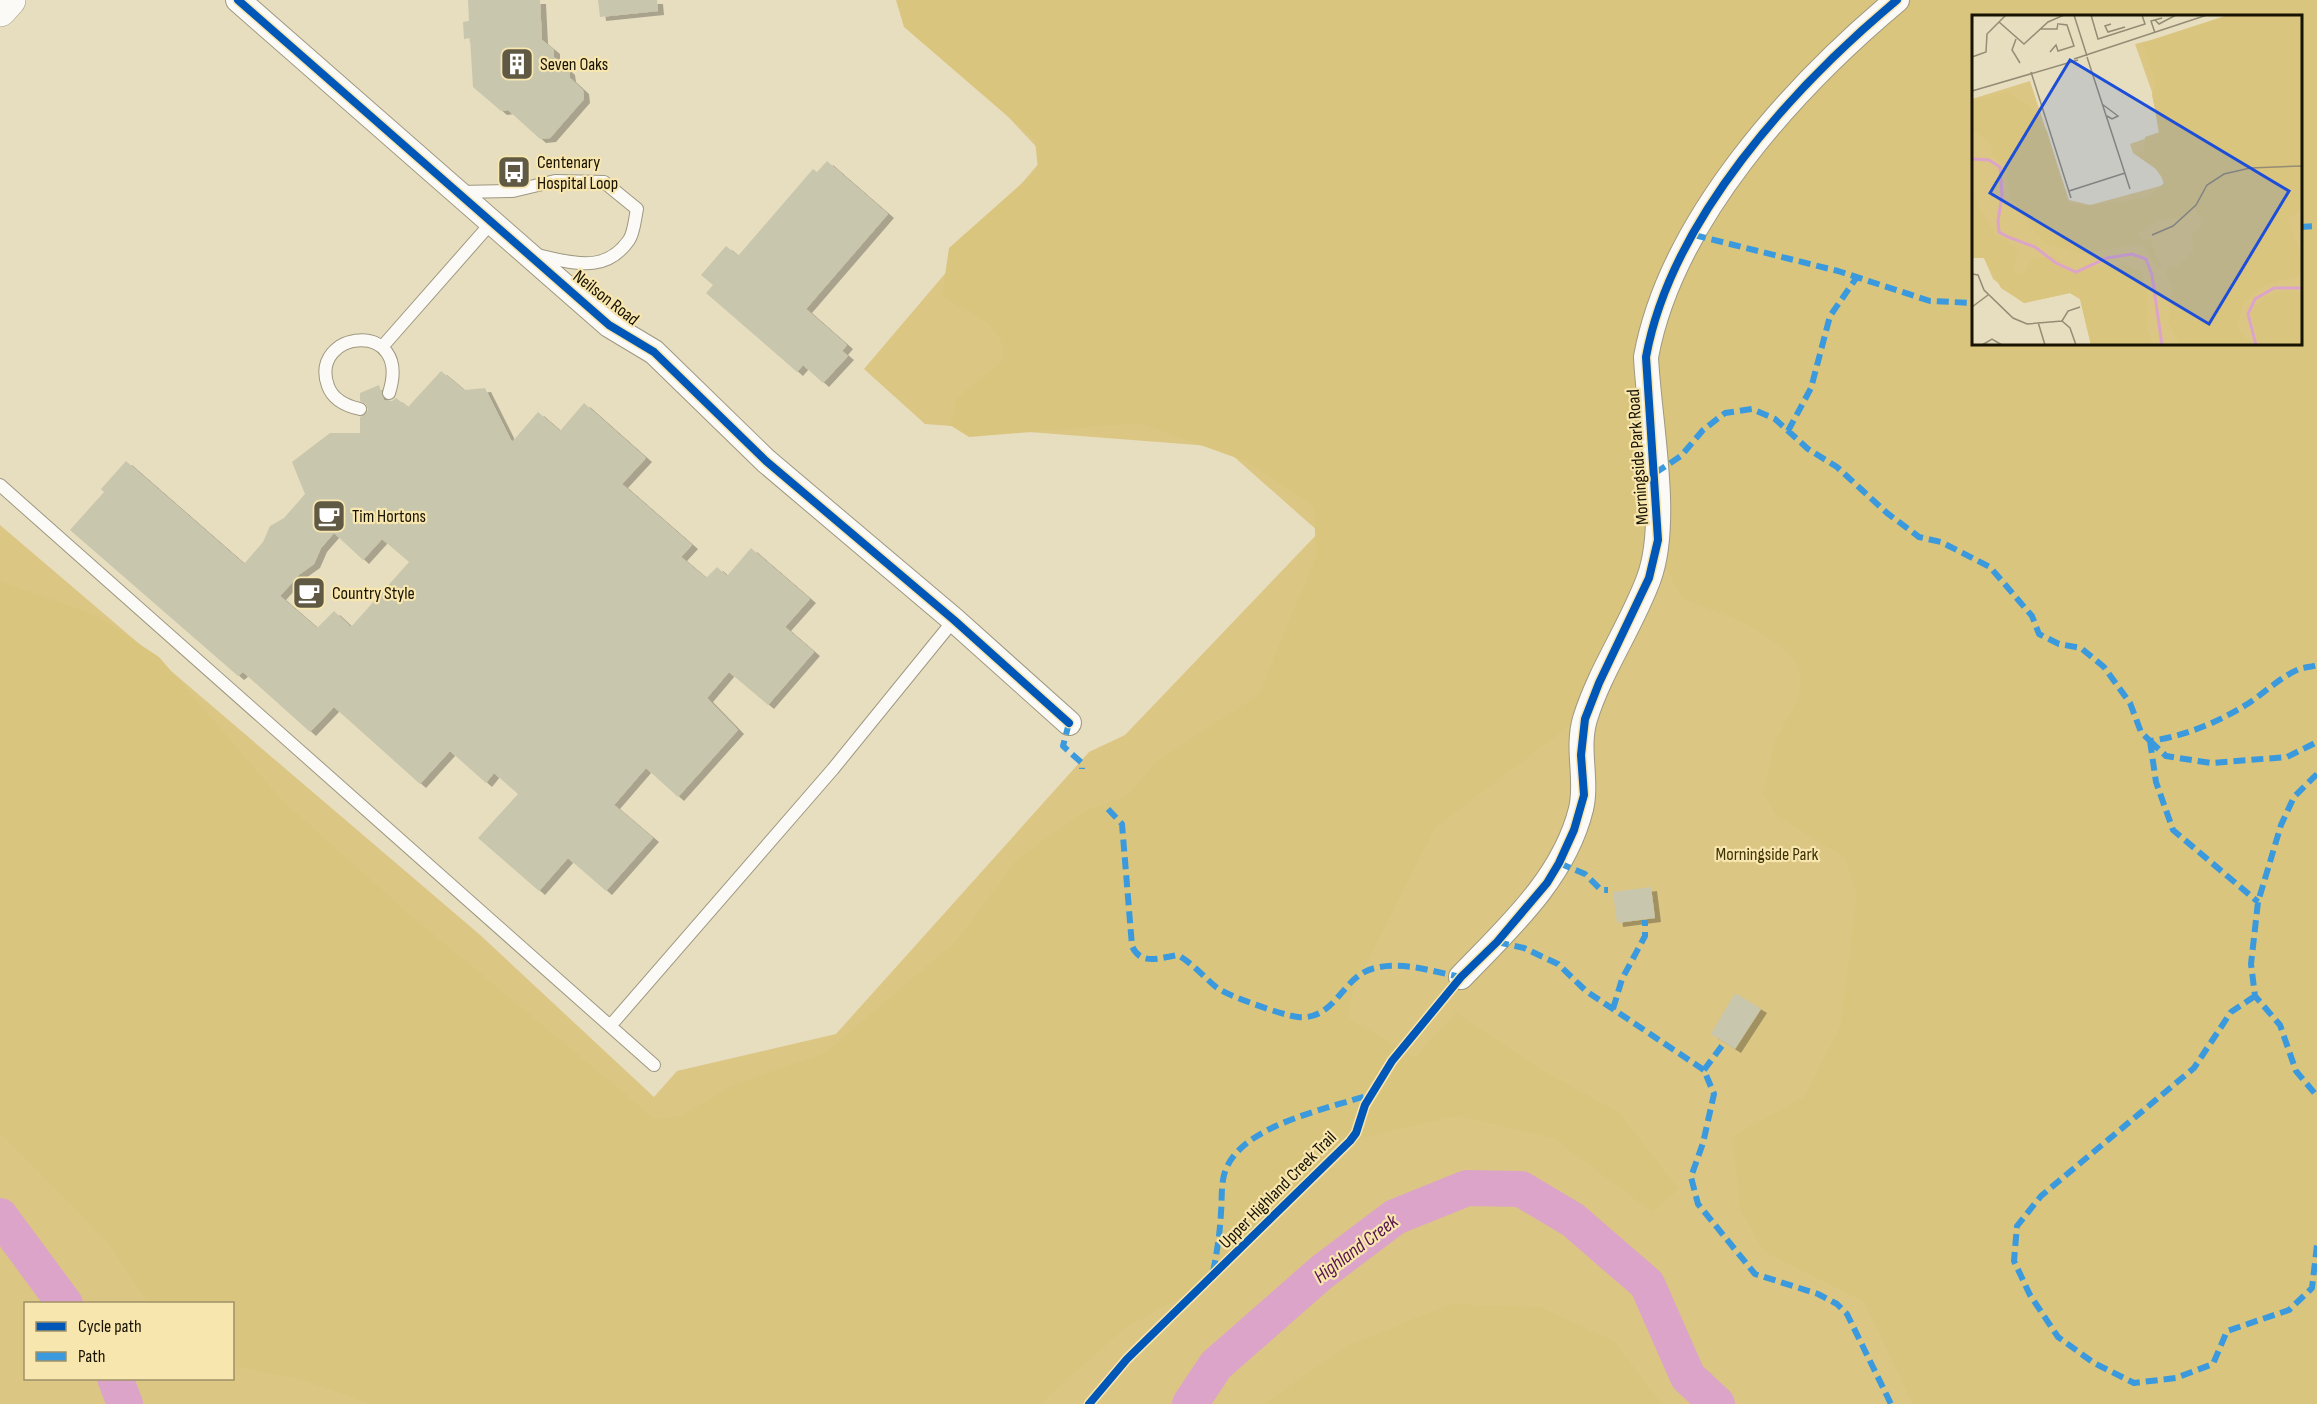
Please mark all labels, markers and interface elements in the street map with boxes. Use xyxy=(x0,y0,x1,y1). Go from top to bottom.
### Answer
inset map xyxy=(1972,15,2302,345)
building icon: Seven Oaks xyxy=(499,46,535,82)
place label: Seven Oaks xyxy=(540,54,608,75)
place label: Centenary Hospital Loop xyxy=(537,152,618,194)
bus stop icon: Centenary Hospital Loop xyxy=(496,154,532,190)
street label: Neilson Road xyxy=(569,266,643,330)
street label: Morningside Park Road xyxy=(1623,388,1653,526)
cafe icon: Tim Hortons xyxy=(311,498,347,534)
place label: Tim Hortons xyxy=(352,506,426,527)
cafe icon: Country Style xyxy=(291,575,327,611)
place label: Country Style xyxy=(332,583,415,604)
park label: Morningside Park xyxy=(1715,844,1819,865)
street label: Upper Highland Creek Trail xyxy=(1215,1127,1341,1253)
water label: Highland Creek xyxy=(1309,1209,1403,1288)
legend xyxy=(24,1302,234,1380)
text: Cycle path xyxy=(78,1316,142,1337)
text: Path xyxy=(78,1346,106,1367)

